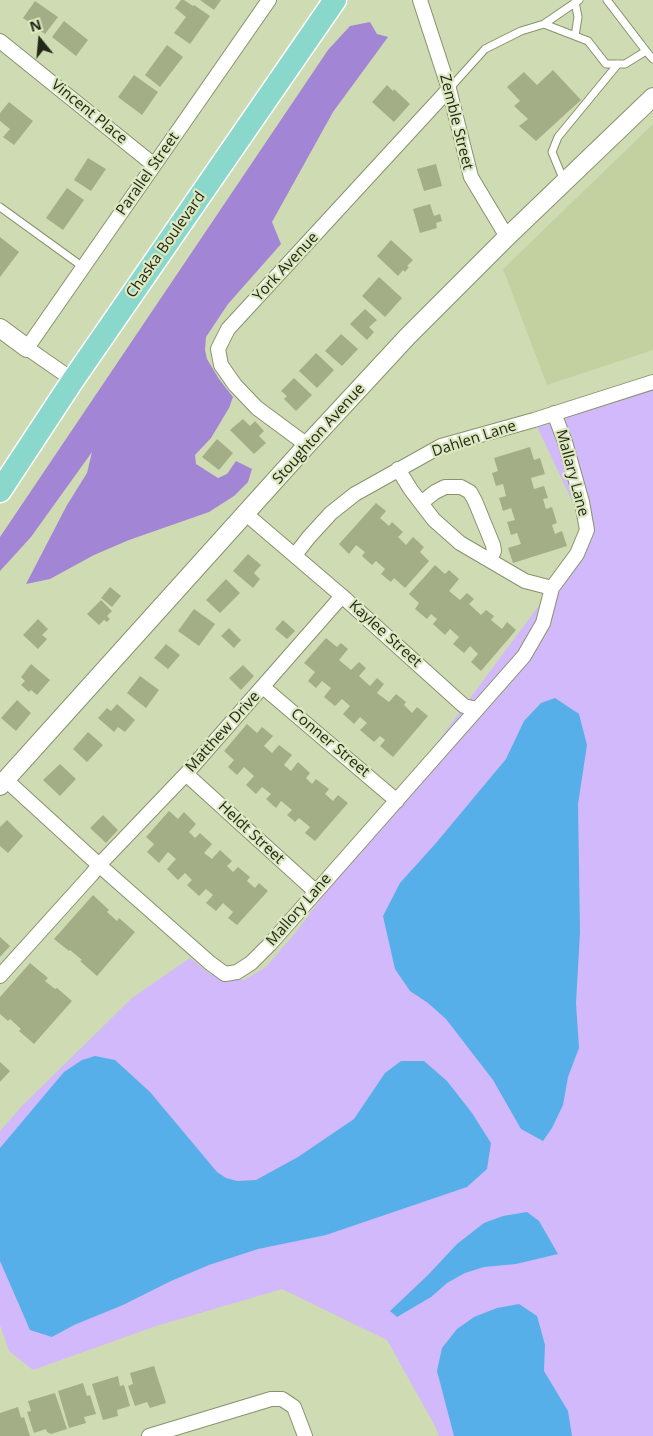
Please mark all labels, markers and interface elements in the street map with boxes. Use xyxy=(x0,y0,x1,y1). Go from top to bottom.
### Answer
text: N xyxy=(27,14,44,36)
north arrow xyxy=(15,15,65,65)
street label: Zemble Street xyxy=(435,72,477,172)
street label: Vincent Place xyxy=(47,76,131,148)
street label: Parallel Street xyxy=(113,129,183,219)
street label: Chaska Boulevard xyxy=(123,188,209,302)
street label: York Avenue xyxy=(250,229,322,305)
street label: Stoughton Avenue xyxy=(269,380,369,488)
street label: Dahlen Lane xyxy=(430,417,518,461)
street label: Mallary Lane xyxy=(552,428,592,518)
street label: Kaylee Street xyxy=(345,597,425,671)
street label: Matthew Drive xyxy=(182,688,264,776)
street label: Conner Street xyxy=(287,705,373,781)
street label: Heldt Street xyxy=(214,798,288,868)
street label: Mallory Lane xyxy=(263,870,335,950)

